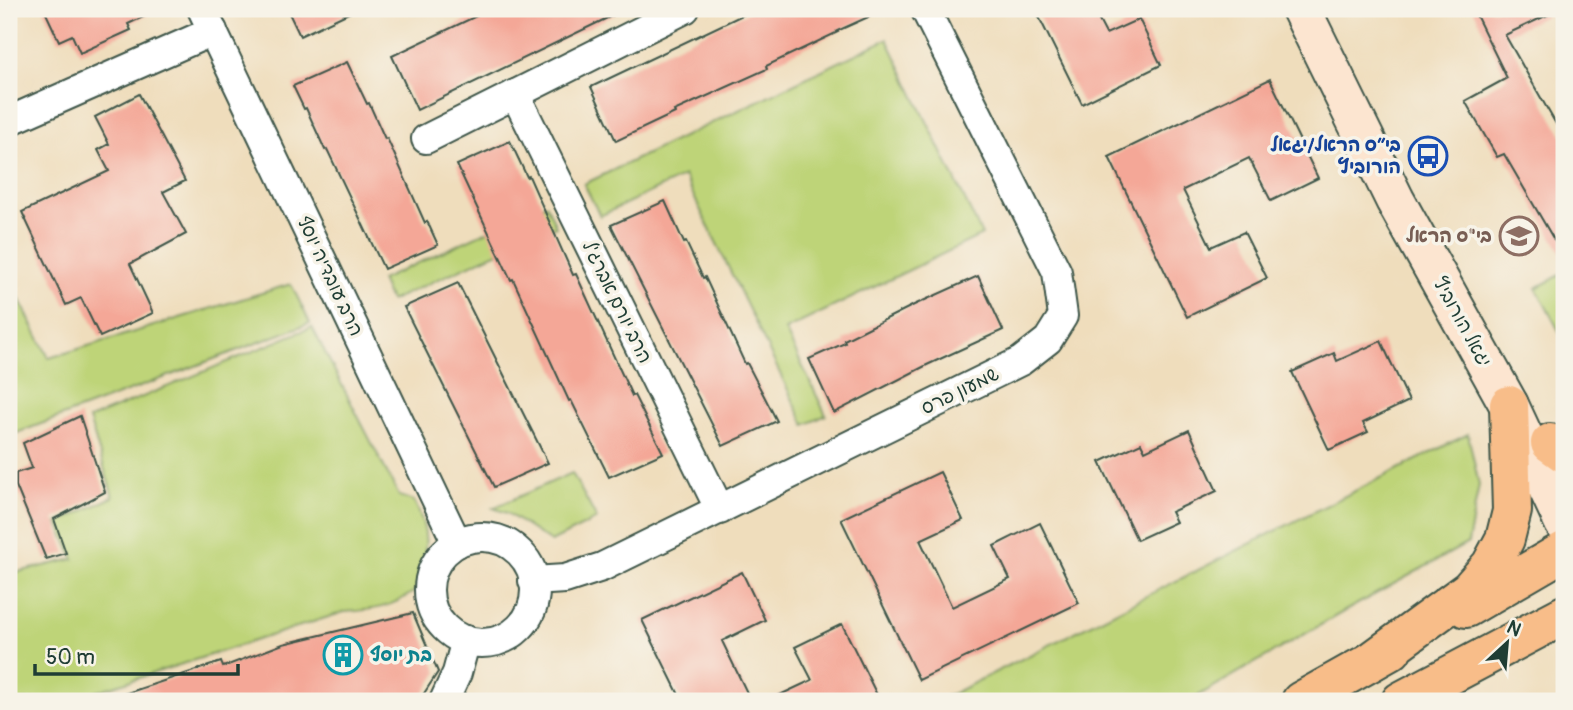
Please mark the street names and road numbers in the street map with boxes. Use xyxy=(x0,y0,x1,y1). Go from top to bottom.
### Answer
street label: הרב עובדיה יוסף xyxy=(292,212,368,340)
street label: הרב יורם אברג'ל xyxy=(577,237,657,367)
street label: יגאל הורוביץ xyxy=(1427,273,1497,371)
street label: שמעון פרס xyxy=(917,362,1003,420)

